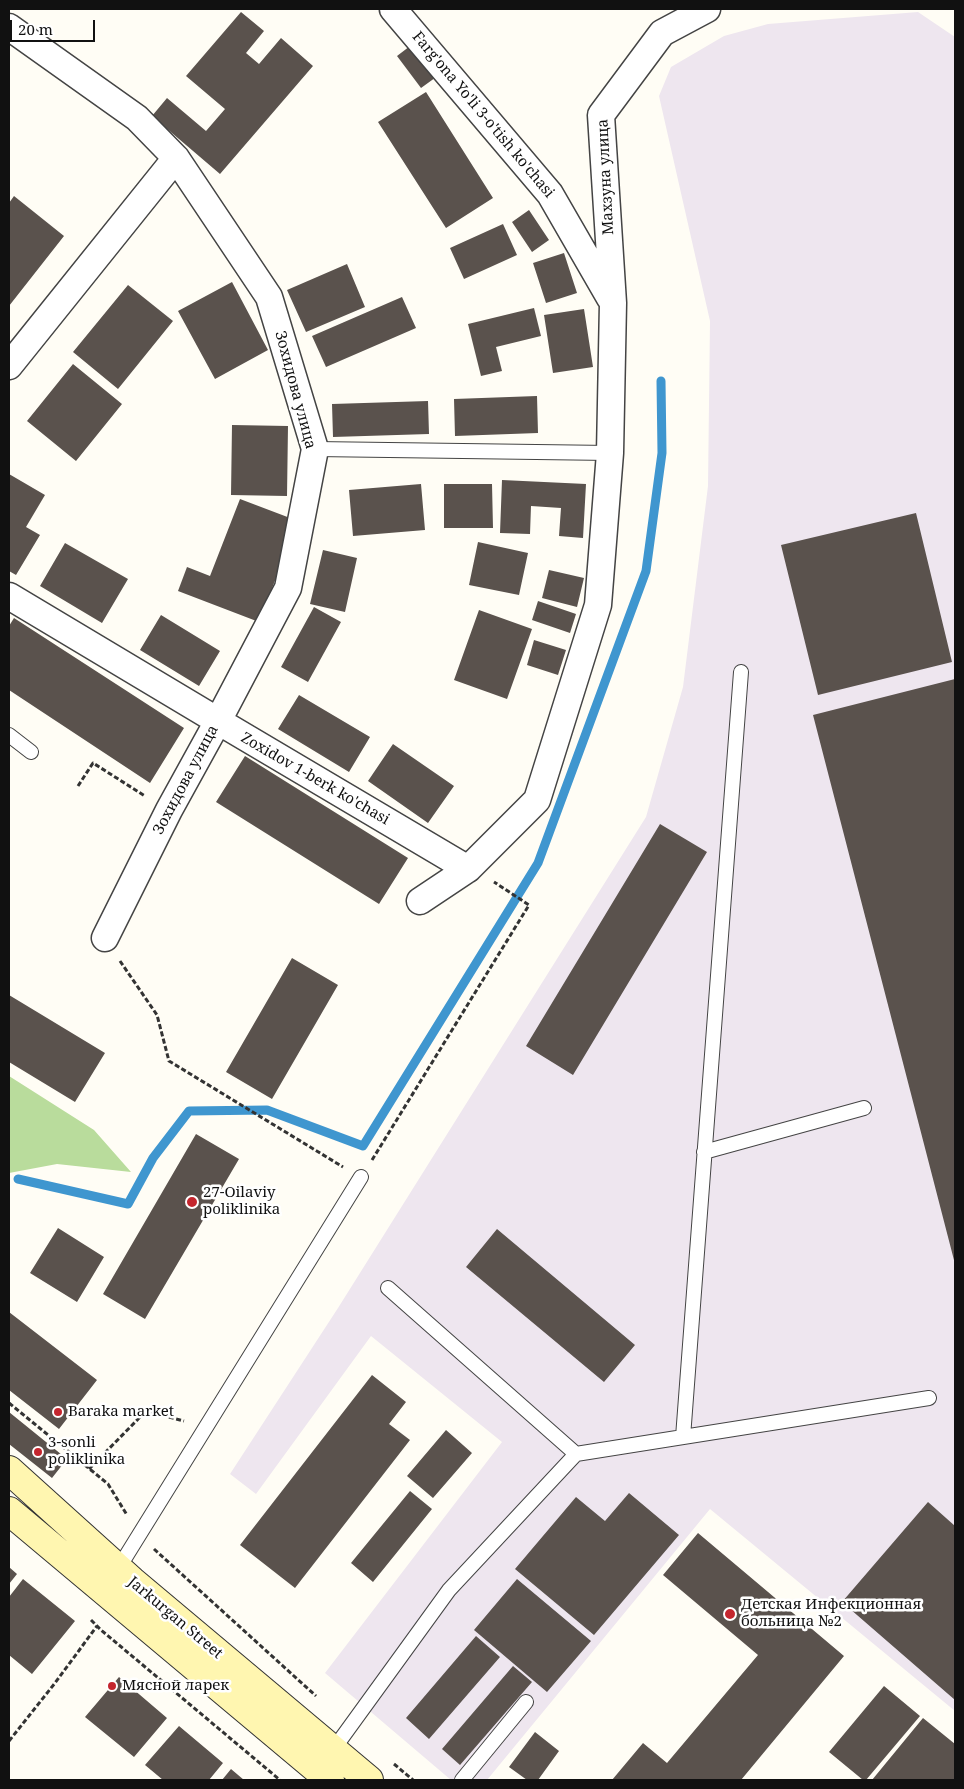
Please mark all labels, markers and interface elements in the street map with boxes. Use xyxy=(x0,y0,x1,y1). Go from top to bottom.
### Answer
scale bar xyxy=(12,10,98,42)
text: 20 m xyxy=(18,19,53,39)
street label: Farg'ona Yo'li 3-o'tish ko'chasi xyxy=(408,28,558,202)
street label: Махзуна улица xyxy=(594,119,618,235)
street label: Зохидова улица xyxy=(271,329,319,451)
street label: Зохидова улица xyxy=(150,722,222,838)
street label: Zoxidov 1-berk ko'chasi xyxy=(238,729,392,829)
place label: 27-Oilaviy poliklinika xyxy=(203,1184,280,1219)
marker: 27-Oilaviy poliklinika xyxy=(185,1195,199,1209)
place label: Baraka market xyxy=(68,1403,174,1421)
marker: Baraka market xyxy=(52,1406,64,1418)
place label: 3-sonli poliklinika xyxy=(48,1434,125,1469)
marker: 3-sonli poliklinika xyxy=(32,1446,44,1458)
street label: Jarkurgan Street xyxy=(124,1573,226,1663)
place label: Детская Инфекционная больница №2 xyxy=(741,1596,921,1631)
marker: Детская Инфекционная больница №2 xyxy=(723,1607,737,1621)
place label: Мясной ларек xyxy=(122,1677,229,1695)
marker: Мясной ларек xyxy=(106,1680,118,1692)

